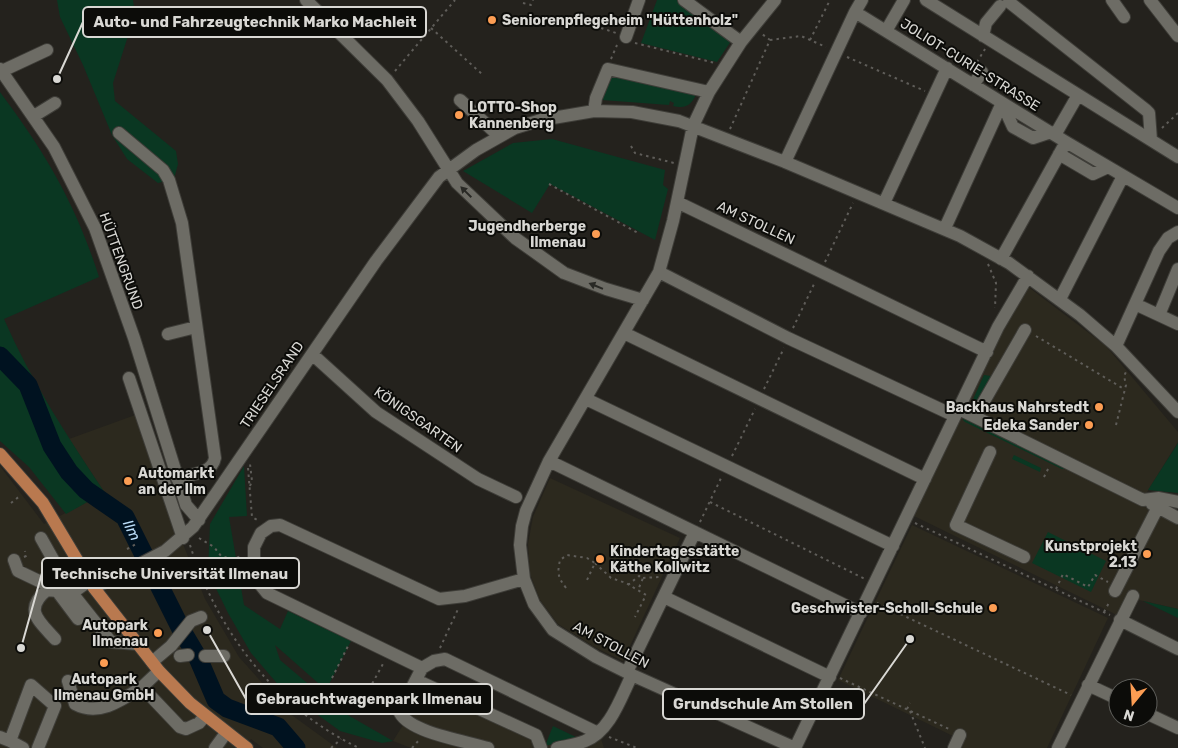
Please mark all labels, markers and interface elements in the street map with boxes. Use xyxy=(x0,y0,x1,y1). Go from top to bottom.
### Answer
callout: Auto- und Fahrzeugtechnik Marko Machleit xyxy=(83,7,426,37)
place label: Seniorenpflegeheim "Hüttenholz" xyxy=(502,12,738,29)
text: Auto- und Fahrzeugtechnik Marko Machleit xyxy=(94,13,416,31)
marker: Seniorenpflegeheim "Hüttenholz" xyxy=(486,14,498,26)
street label: JOLIOT-CURIE-STRASSE xyxy=(897,15,1043,115)
place label: LOTTO-Shop Kannenberg xyxy=(469,99,557,132)
marker: LOTTO-Shop Kannenberg xyxy=(453,109,465,121)
one-way arrow xyxy=(460,186,472,198)
street label: AM STOLLEN xyxy=(714,198,798,248)
street label: HÜTTENGRUND xyxy=(96,210,146,312)
place label: Jugendherberge Ilmenau xyxy=(468,218,586,251)
marker: Jugendherberge Ilmenau xyxy=(590,228,602,240)
one-way arrow xyxy=(589,281,603,289)
street label: TRIESELSRAND xyxy=(237,338,307,432)
street label: KÖNIGSGARTEN xyxy=(371,383,465,457)
place label: Backhaus Nahrstedt xyxy=(946,399,1089,416)
marker: Backhaus Nahrstedt xyxy=(1093,401,1105,413)
place label: Edeka Sander xyxy=(984,417,1080,434)
marker: Edeka Sander xyxy=(1083,419,1095,431)
place label: Automarkt an der Ilm xyxy=(138,465,215,498)
marker: Automarkt an der Ilm xyxy=(122,475,134,487)
water label: Ilm xyxy=(119,517,144,544)
place label: Kunstprojekt 2.13 xyxy=(1045,538,1137,571)
place label: Kindertagesstätte Käthe Kollwitz xyxy=(610,543,739,576)
marker: Kunstprojekt 2.13 xyxy=(1141,548,1153,560)
marker: Kindertagesstätte Käthe Kollwitz xyxy=(594,553,606,565)
callout: Technische Universität Ilmenau xyxy=(42,558,299,588)
text: Technische Universität Ilmenau xyxy=(52,565,288,583)
place label: Geschwister-Scholl-Schule xyxy=(791,600,983,617)
marker: Geschwister-Scholl-Schule xyxy=(987,602,999,614)
place label: Autopark Ilmenau xyxy=(82,617,149,650)
street label: AM STOLLEN xyxy=(570,618,652,672)
marker: Autopark Ilmenau xyxy=(152,627,164,639)
marker: Autopark Ilmenau GmbH xyxy=(98,657,110,669)
place label: Autopark Ilmenau GmbH xyxy=(53,671,155,704)
north arrow xyxy=(1108,678,1158,728)
callout: Gebrauchtwagenpark Ilmenau xyxy=(246,684,492,714)
callout: Grundschule Am Stollen xyxy=(663,689,864,719)
text: Gebrauchtwagenpark Ilmenau xyxy=(256,690,482,708)
text: Grundschule Am Stollen xyxy=(673,695,853,713)
text: N xyxy=(1122,705,1137,725)

